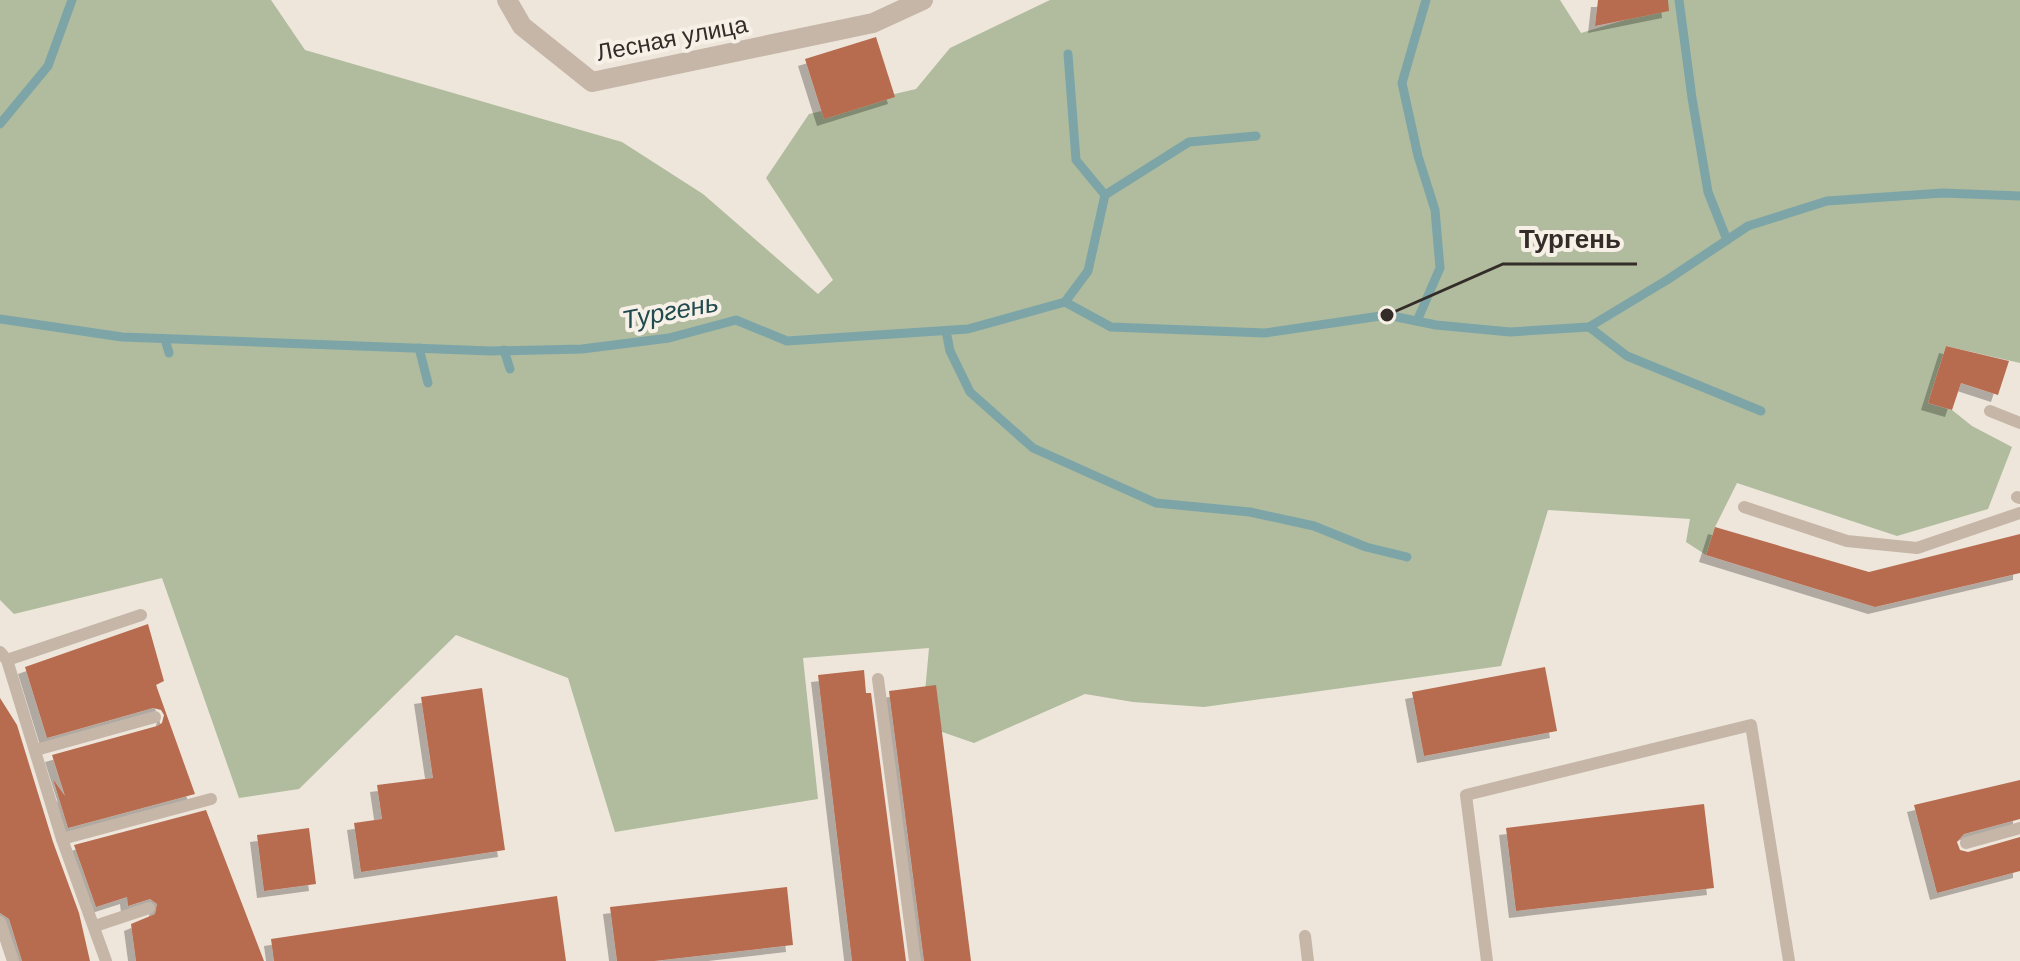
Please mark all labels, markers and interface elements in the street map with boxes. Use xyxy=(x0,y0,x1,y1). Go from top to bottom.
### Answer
street label: Лесная улица xyxy=(594,10,750,66)
callout: Тургень xyxy=(1503,214,1637,264)
text: Тургень xyxy=(1519,224,1621,254)
water label: Тургень xyxy=(619,287,721,335)

